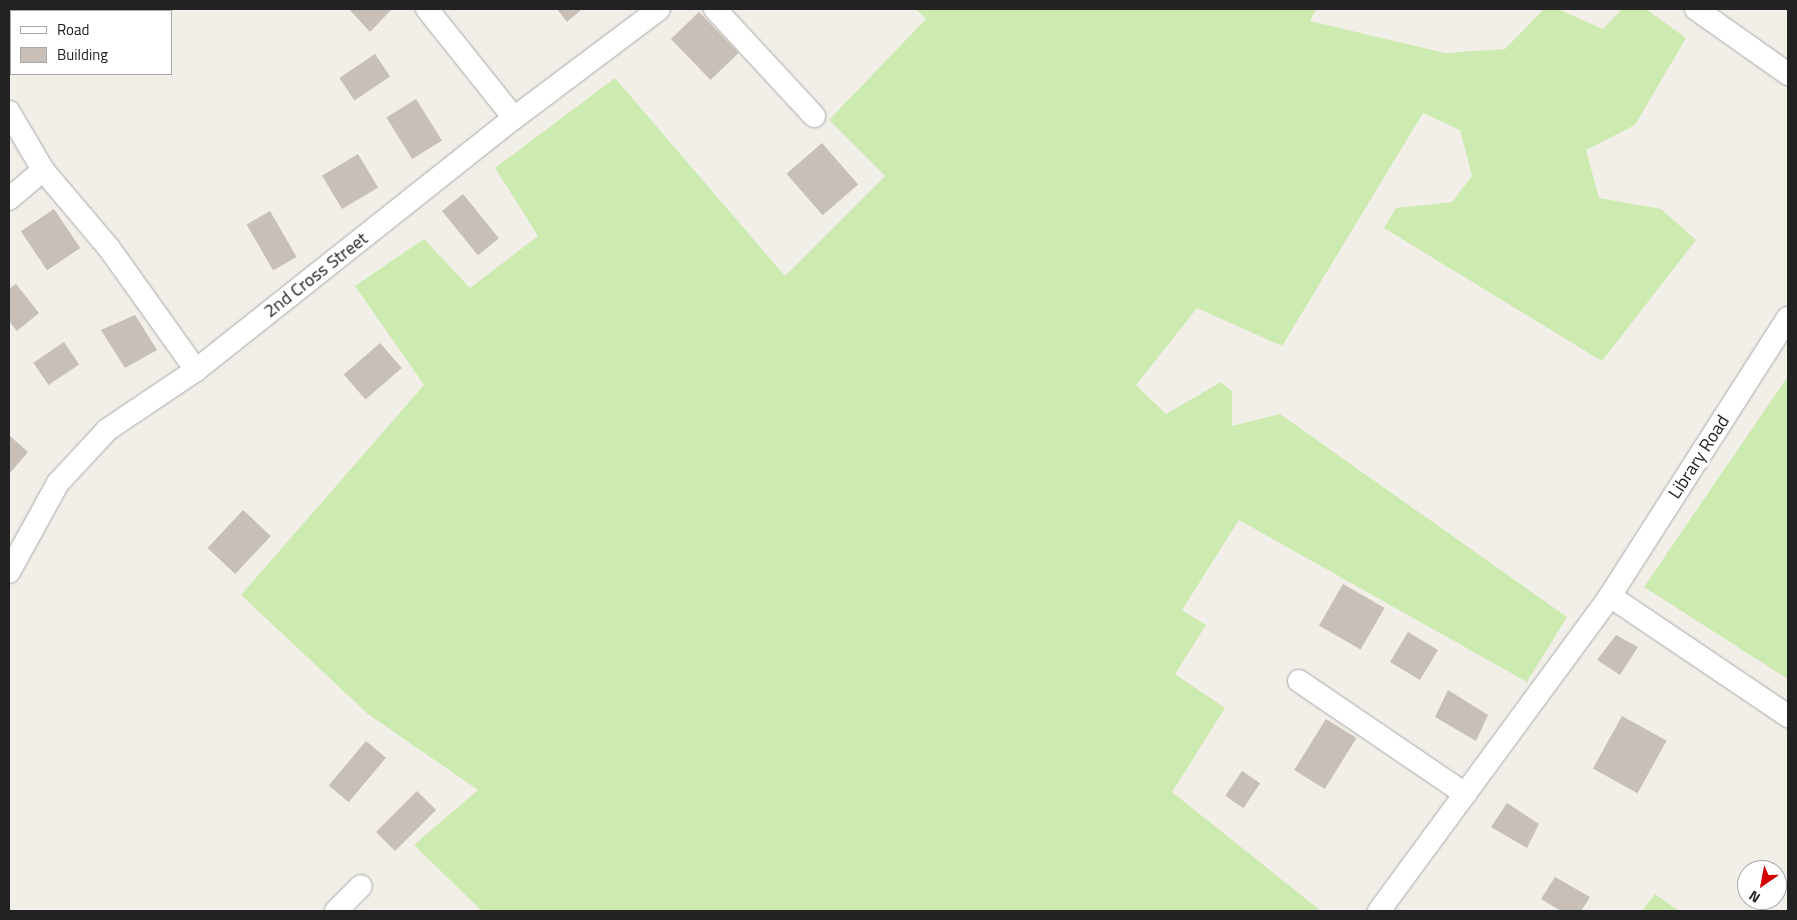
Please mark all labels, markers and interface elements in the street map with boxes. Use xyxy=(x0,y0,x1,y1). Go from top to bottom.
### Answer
legend xyxy=(10,10,172,75)
text: Road xyxy=(57,18,89,41)
text: Building xyxy=(57,43,108,66)
street label: 2nd Cross Street xyxy=(260,228,372,322)
street label: Library Road xyxy=(1664,411,1734,503)
north arrow xyxy=(1737,860,1787,910)
text: N xyxy=(1744,886,1764,909)

